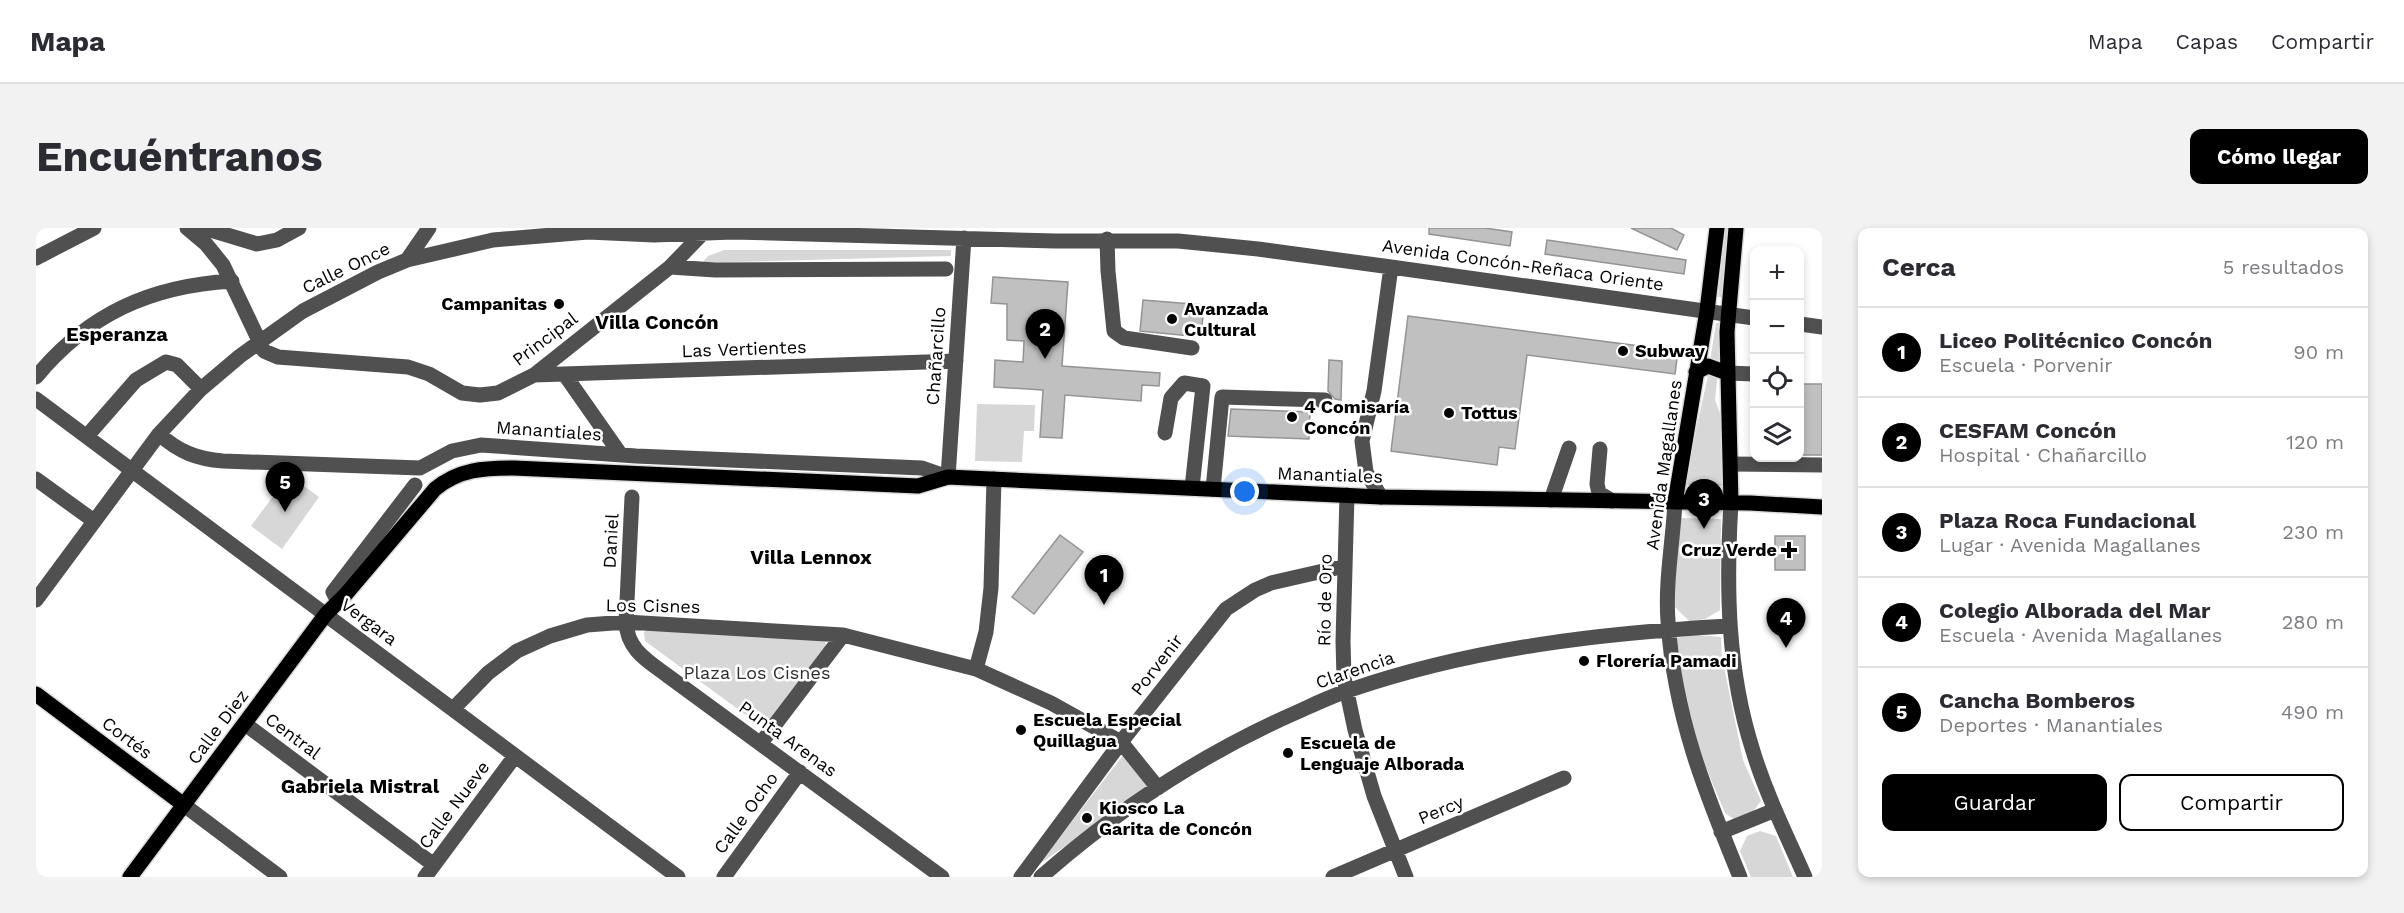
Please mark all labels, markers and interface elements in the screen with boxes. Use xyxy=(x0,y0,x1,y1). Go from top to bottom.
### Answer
text: Mapa xyxy=(30,25,105,58)
text: Mapa xyxy=(2088,29,2143,54)
text: Capas xyxy=(2176,29,2238,54)
text: Compartir xyxy=(2271,29,2374,54)
button: Cómo llegar xyxy=(2190,129,2368,184)
text: Encuéntranos xyxy=(36,132,323,181)
street label: Avenida Concón-Reñaca Oriente xyxy=(1381,234,1665,295)
street label: Calle Once xyxy=(298,237,393,298)
map controls xyxy=(1750,246,1804,462)
button: + xyxy=(1750,246,1804,300)
text: Cerca xyxy=(1882,252,1956,282)
text: 5 resultados xyxy=(2223,255,2344,279)
place label: Campanitas xyxy=(441,293,547,314)
marker: Campanitas xyxy=(552,297,566,311)
place label: Avanzada Cultural xyxy=(1184,298,1269,340)
button: − xyxy=(1750,300,1804,354)
street label: Chañarcillo xyxy=(922,306,949,406)
street label: Principal xyxy=(508,307,582,370)
district label: Villa Concón xyxy=(595,310,719,334)
pin: 2 xyxy=(1026,310,1064,359)
marker: Avanzada Cultural xyxy=(1165,312,1179,326)
district label: Esperanza xyxy=(66,322,168,346)
text: Liceo Politécnico Concón xyxy=(1939,328,2212,353)
street label: Las Vertientes xyxy=(681,336,807,361)
place label: Subway xyxy=(1635,340,1706,361)
text: 1 xyxy=(1897,340,1906,364)
text: 90 m xyxy=(2293,340,2344,364)
marker: Subway xyxy=(1616,344,1630,358)
text: Escuela · Porvenir xyxy=(1939,353,2113,377)
button: locate xyxy=(1750,354,1804,408)
street label: Avenida Magallanes xyxy=(1641,379,1686,551)
place label: 4 Comisaría Concón xyxy=(1304,396,1410,438)
place label: Tottus xyxy=(1461,402,1518,423)
marker: Tottus xyxy=(1442,406,1456,420)
button: layers xyxy=(1750,408,1804,462)
marker: 4 Comisaría Concón xyxy=(1285,410,1299,424)
street label: Manantiales xyxy=(496,416,602,445)
text: CESFAM Concón xyxy=(1939,418,2116,443)
text: 2 xyxy=(1896,430,1907,454)
text: 120 m xyxy=(2286,430,2344,454)
text: Hospital · Chañarcillo xyxy=(1939,443,2147,467)
pin: 5 xyxy=(266,462,304,512)
street label: Manantiales xyxy=(1277,462,1383,487)
your location xyxy=(1230,477,1259,506)
pin: 3 xyxy=(1684,480,1724,529)
text: Plaza Roca Fundacional xyxy=(1939,508,2196,533)
street label: Daniel xyxy=(599,512,622,569)
text: 3 xyxy=(1896,520,1907,544)
text: 230 m xyxy=(2282,520,2344,544)
text: Lugar · Avenida Magallanes xyxy=(1939,533,2201,557)
place label: Cruz Verde xyxy=(1681,539,1777,560)
marker: Cruz Verde xyxy=(1782,543,1796,557)
district label: Villa Lennox xyxy=(750,545,872,569)
street label: Río de Oro xyxy=(1313,553,1336,646)
pin: 1 xyxy=(1084,556,1124,605)
street label: Vergara xyxy=(337,594,402,650)
street label: Los Cisnes xyxy=(606,594,700,617)
pin: 4 xyxy=(1766,598,1806,648)
text: Colegio Alborada del Mar xyxy=(1939,598,2210,623)
text: 4 xyxy=(1895,610,1908,634)
text: 280 m xyxy=(2282,610,2344,634)
text: Escuela · Avenida Magallanes xyxy=(1939,623,2222,647)
street label: Porvenir xyxy=(1126,630,1187,700)
street label: Clarencia xyxy=(1313,646,1397,693)
place label: Florería Pamadi xyxy=(1596,650,1736,671)
marker: Florería Pamadi xyxy=(1577,654,1591,668)
park label: Plaza Los Cisnes xyxy=(684,662,830,683)
street label: Calle Diez xyxy=(183,685,252,768)
text: Cancha Bomberos xyxy=(1939,688,2135,713)
street label: Punta Arenas xyxy=(735,696,841,781)
text: 5 xyxy=(1896,700,1907,724)
text: 490 m xyxy=(2281,700,2344,724)
street label: Central xyxy=(261,708,326,764)
place label: Escuela Especial Quillagua xyxy=(1033,709,1182,751)
street label: Cortés xyxy=(98,712,157,763)
text: Deportes · Manantiales xyxy=(1939,713,2163,737)
marker: Escuela Especial Quillagua xyxy=(1014,723,1028,737)
place label: Escuela de Lenguaje Alborada xyxy=(1300,732,1465,774)
marker: Escuela de Lenguaje Alborada xyxy=(1281,746,1295,760)
street label: Calle Nueve xyxy=(414,757,493,853)
street label: Calle Ocho xyxy=(709,768,782,858)
district label: Gabriela Mistral xyxy=(281,774,440,798)
button: Guardar xyxy=(1882,774,2107,831)
button: Compartir xyxy=(2119,774,2344,831)
street label: Percy xyxy=(1415,790,1467,828)
place label: Kiosco La Garita de Concón xyxy=(1099,797,1252,839)
marker: Kiosco La Garita de Concón xyxy=(1080,811,1094,825)

